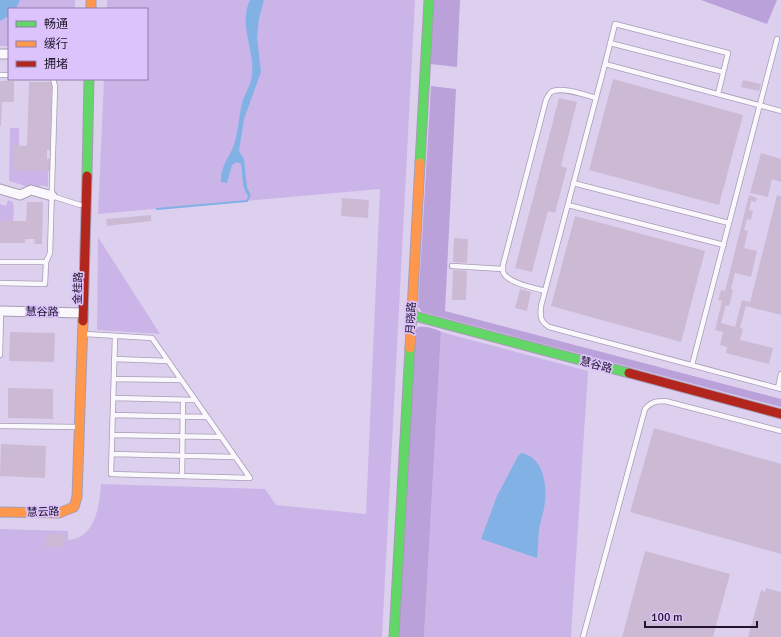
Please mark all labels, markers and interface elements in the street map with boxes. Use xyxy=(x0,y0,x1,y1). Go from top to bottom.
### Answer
legend xyxy=(8,8,148,80)
text: 畅通 xyxy=(44,17,68,32)
text: 缓行 xyxy=(44,37,68,52)
text: 拥堵 xyxy=(44,57,68,72)
street label: 金桂路 xyxy=(71,271,85,305)
street label: 月晓路 xyxy=(404,301,418,335)
street label: 慧谷路 xyxy=(25,305,59,319)
street label: 慧谷路 xyxy=(578,354,614,376)
street label: 慧云路 xyxy=(26,505,60,519)
scale bar xyxy=(645,603,757,629)
text: 100 m xyxy=(651,610,683,625)

